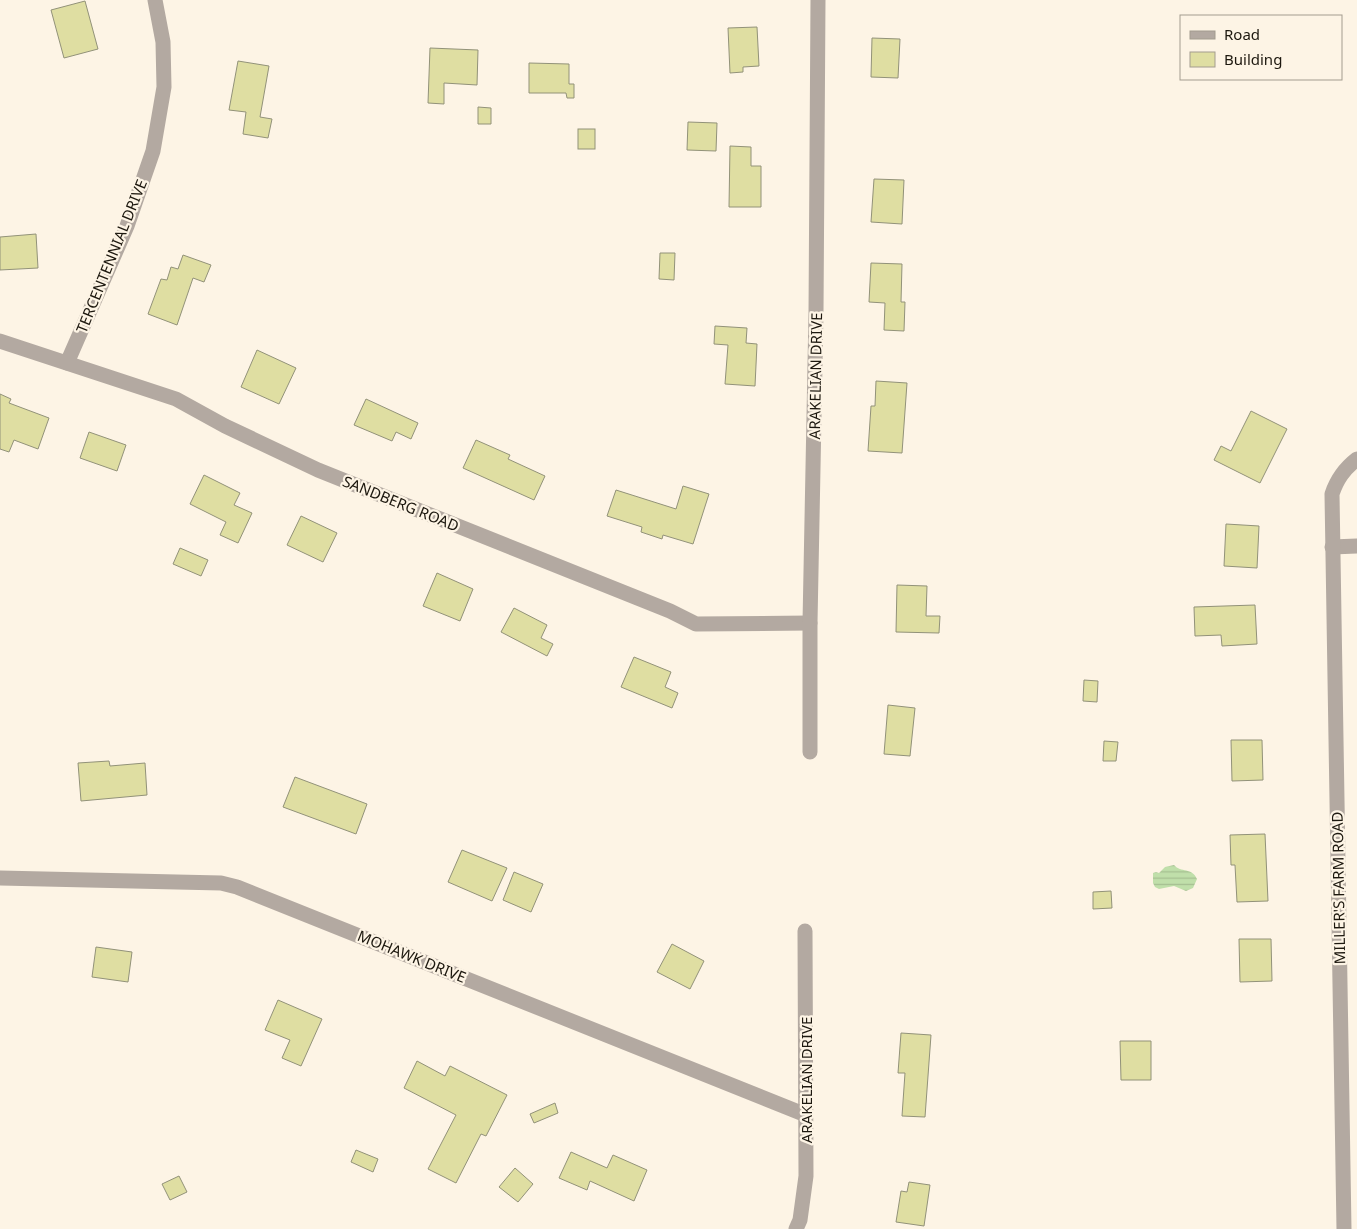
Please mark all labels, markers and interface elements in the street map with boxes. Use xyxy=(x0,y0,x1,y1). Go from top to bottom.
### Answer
legend xyxy=(1180,15,1342,80)
text: Road xyxy=(1224,24,1260,44)
text: Building xyxy=(1224,49,1282,69)
street label: TERCENTENNIAL DRIVE xyxy=(71,176,151,336)
street label: ARAKELIAN DRIVE xyxy=(804,312,826,440)
street label: SANDBERG ROAD xyxy=(340,471,462,535)
street label: MILLER'S FARM ROAD xyxy=(1327,811,1349,965)
street label: MOHAWK DRIVE xyxy=(355,925,469,987)
street label: ARAKELIAN DRIVE xyxy=(796,1017,816,1143)

